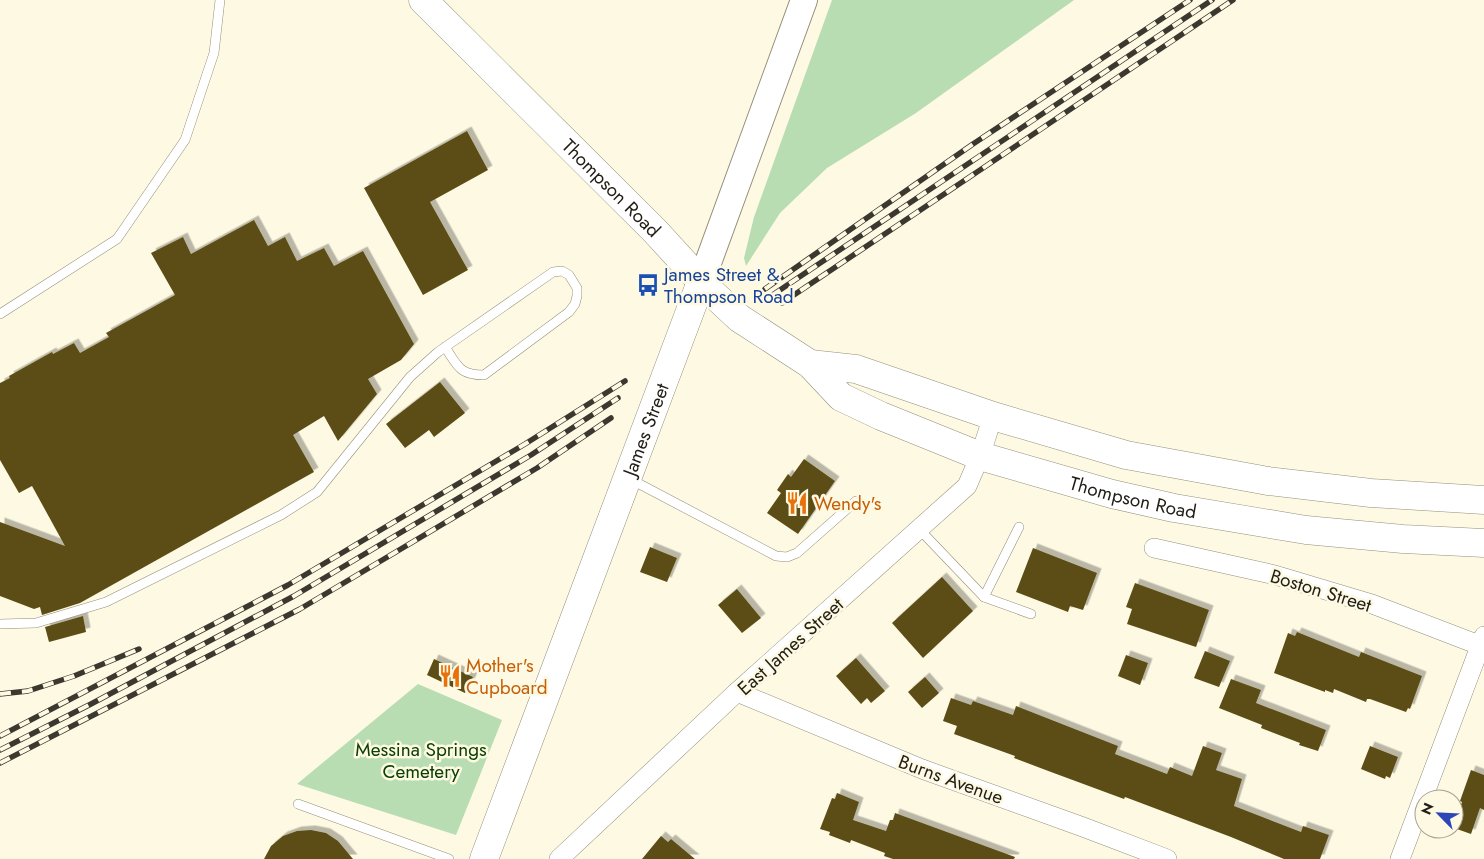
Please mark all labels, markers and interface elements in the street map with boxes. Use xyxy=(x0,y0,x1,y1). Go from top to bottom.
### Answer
street label: Thompson Road xyxy=(556,133,667,243)
place label: James Street & Thompson Road xyxy=(661,261,794,310)
bus stop icon: James Street & Thompson Road xyxy=(635,272,661,298)
street label: James Street xyxy=(615,379,676,483)
street label: Thompson Road xyxy=(1066,469,1198,526)
restaurant icon: Wendy's xyxy=(784,490,810,516)
place label: Wendy's xyxy=(814,490,882,517)
street label: Boston Street xyxy=(1267,562,1375,619)
street label: East James Street xyxy=(731,591,850,701)
place label: Mother's Cupboard xyxy=(466,652,548,701)
restaurant icon: Mother's Cupboard xyxy=(437,663,463,689)
park label: Messina Springs Cemetery xyxy=(355,736,487,785)
street label: Burns Avenue xyxy=(895,748,1007,811)
north arrow xyxy=(1414,789,1464,839)
text: N xyxy=(1416,800,1439,818)

